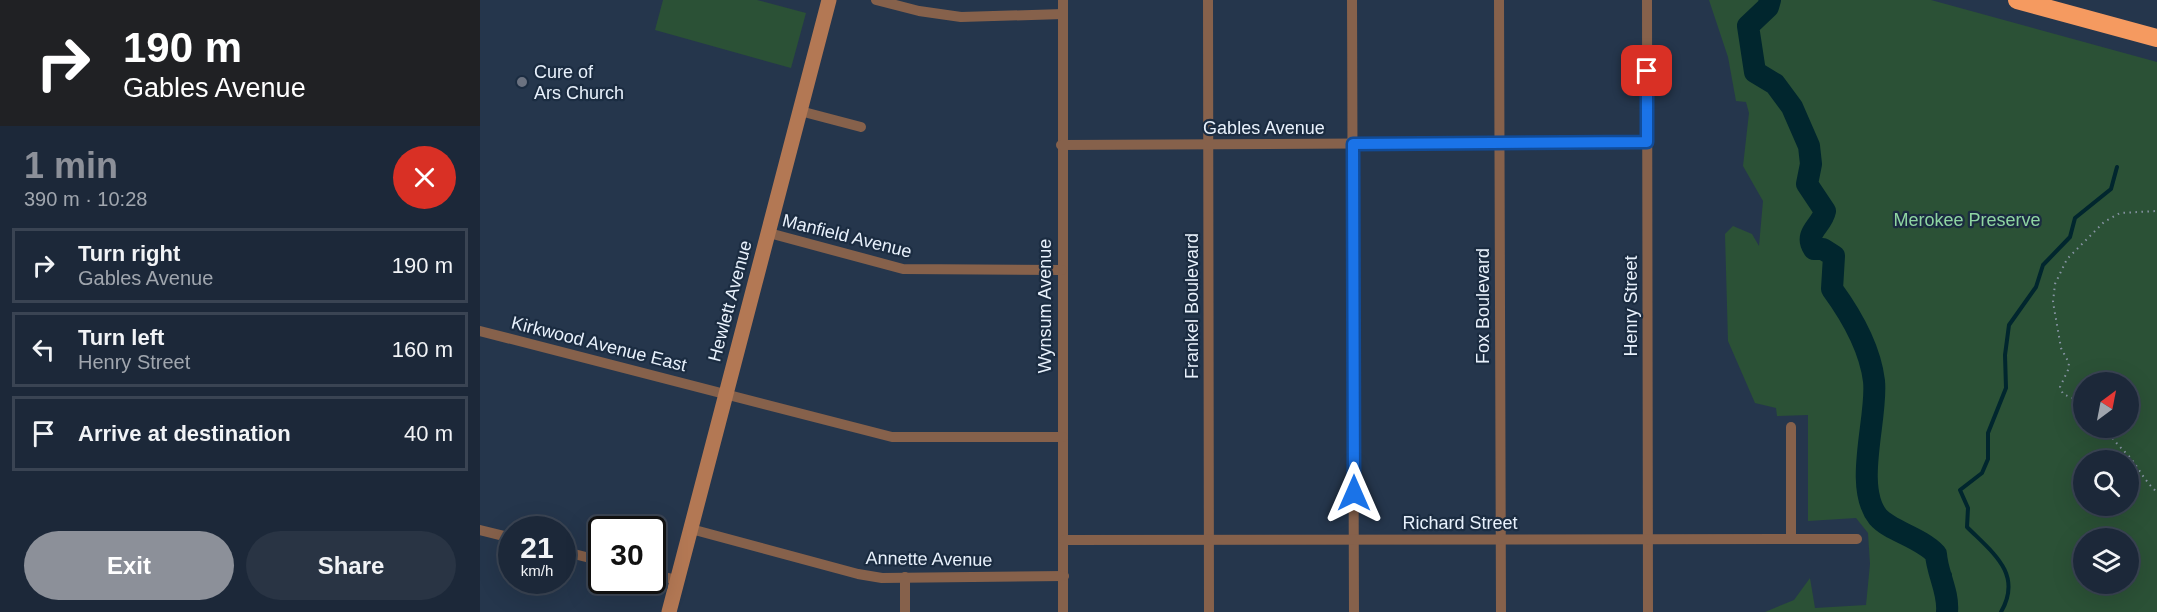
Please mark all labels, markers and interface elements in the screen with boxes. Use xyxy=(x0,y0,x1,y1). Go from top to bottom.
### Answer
icon: right xyxy=(24,24,102,102)
text: 190 m xyxy=(123,24,242,71)
pin xyxy=(1621,45,1672,96)
icon: arrive xyxy=(1630,54,1663,87)
place label: Cure of Ars Church xyxy=(534,62,624,103)
text: Gables Avenue xyxy=(123,73,306,103)
marker: Cure of Ars Church xyxy=(515,75,529,89)
street label: Gables Avenue xyxy=(1203,118,1325,138)
text: 1 min xyxy=(24,145,118,186)
button: close xyxy=(393,146,456,209)
text: 390 m · 10:28 xyxy=(24,188,147,210)
street label: Manfield Avenue xyxy=(780,210,914,262)
park label: Merokee Preserve xyxy=(1893,210,2041,230)
street label: Frankel Boulevard xyxy=(1182,233,1202,379)
street label: Hewlett Avenue xyxy=(704,238,756,364)
street label: Wynsum Avenue xyxy=(1035,239,1055,373)
text: Turn right xyxy=(78,241,180,266)
street label: Fox Boulevard xyxy=(1473,248,1493,364)
icon: right xyxy=(27,249,60,282)
text: 190 m xyxy=(392,253,453,278)
street label: Henry Street xyxy=(1621,255,1641,357)
text: Gables Avenue xyxy=(78,267,213,289)
street label: Kirkwood Avenue East xyxy=(509,313,689,375)
text: Turn left xyxy=(78,325,164,350)
icon: left xyxy=(27,333,60,366)
text: 160 m xyxy=(392,337,453,362)
text: Henry Street xyxy=(78,351,190,373)
north arrow xyxy=(2073,372,2139,438)
map controls xyxy=(2073,372,2139,594)
icon: arrive xyxy=(27,417,60,450)
text: Arrive at destination xyxy=(78,421,291,446)
text: 40 m xyxy=(404,421,453,446)
button: search xyxy=(2073,450,2139,516)
position arrow xyxy=(1322,461,1386,525)
street label: Richard Street xyxy=(1402,513,1518,533)
speed limit sign: 30 xyxy=(588,516,666,594)
button: layers xyxy=(2073,528,2139,594)
button: Exit xyxy=(24,531,234,600)
button: Share xyxy=(246,531,456,600)
text: 21 xyxy=(520,531,554,564)
street label: Annette Avenue xyxy=(865,548,993,570)
text: km/h xyxy=(521,562,553,579)

